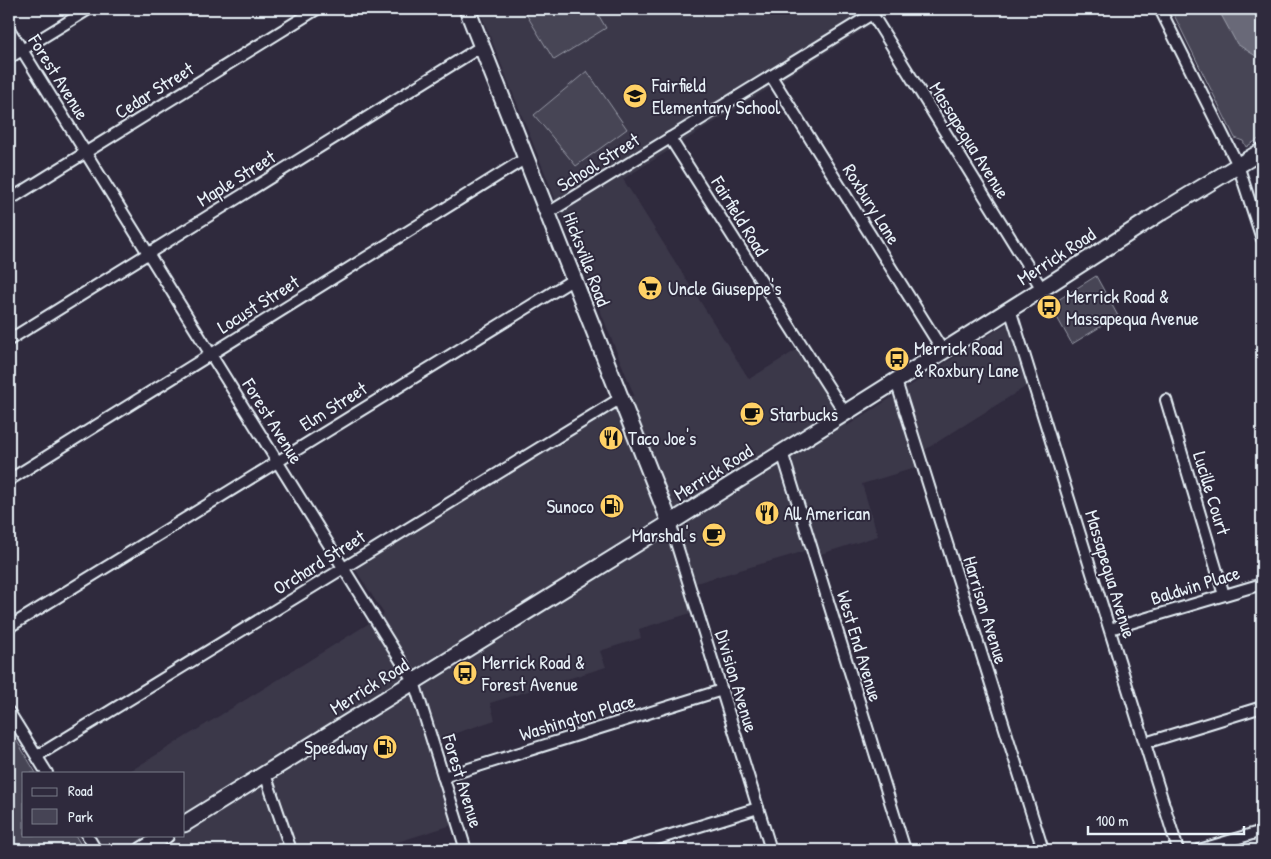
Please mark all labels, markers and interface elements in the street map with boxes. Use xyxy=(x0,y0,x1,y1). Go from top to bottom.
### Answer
street label: Forest Avenue xyxy=(22,29,96,125)
street label: Cedar Street xyxy=(109,55,199,125)
place label: Fairfield Elementary School xyxy=(651,72,781,120)
street label: Massapequa Avenue xyxy=(924,77,1016,204)
school or university icon: Fairfield Elementary School xyxy=(622,83,648,109)
street label: School Street xyxy=(552,126,645,198)
street label: Maple Street xyxy=(192,143,281,212)
street label: Roxbury Lane xyxy=(837,159,907,250)
street label: Fairfield Road xyxy=(705,170,775,261)
street label: Hicksville Road xyxy=(557,208,617,310)
street label: Merrick Road xyxy=(1012,221,1101,291)
street label: Locust Street xyxy=(212,268,304,339)
supermarket icon: Uncle Giuseppe's xyxy=(637,275,663,301)
place label: Uncle Giuseppe's xyxy=(668,275,782,301)
place label: Merrick Road & Massapequa Avenue xyxy=(1066,283,1199,331)
bus stop icon: Merrick Road & Massapequa Avenue xyxy=(1036,294,1062,320)
place label: Merrick Road & Roxbury Lane xyxy=(914,335,1019,383)
bus stop icon: Merrick Road & Roxbury Lane xyxy=(884,346,910,372)
street label: Forest Avenue xyxy=(236,373,310,469)
street label: Elm Street xyxy=(294,375,372,437)
cafe icon: Starbucks xyxy=(739,401,765,427)
place label: Starbucks xyxy=(770,401,838,427)
restaurant icon: Taco Joe's xyxy=(598,425,624,451)
place label: Taco Joe's xyxy=(628,425,696,451)
street label: Merrick Road xyxy=(669,437,758,506)
street label: Lucille Court xyxy=(1187,448,1237,538)
place label: Sunoco xyxy=(546,493,594,519)
fuel station icon: Sunoco xyxy=(599,493,625,519)
restaurant icon: All American xyxy=(754,500,780,526)
place label: All American xyxy=(784,500,871,526)
street label: Massapequa Avenue xyxy=(1079,507,1143,642)
place label: Marshal's xyxy=(632,522,696,548)
cafe icon: Marshal's xyxy=(701,522,727,548)
street label: Orchard Street xyxy=(268,523,370,601)
street label: Harrison Avenue xyxy=(957,553,1015,667)
street label: Baldwin Place xyxy=(1147,559,1243,611)
street label: West End Avenue xyxy=(831,587,889,705)
street label: Division Avenue xyxy=(709,627,765,736)
place label: Merrick Road & Forest Avenue xyxy=(481,649,585,697)
street label: Merrick Road xyxy=(325,651,414,720)
bus stop icon: Merrick Road & Forest Avenue xyxy=(452,660,478,686)
street label: Washington Place xyxy=(516,687,638,747)
street label: Forest Avenue xyxy=(436,730,490,831)
place label: Speedway xyxy=(304,734,368,760)
fuel station icon: Speedway xyxy=(372,734,398,760)
legend xyxy=(22,772,185,836)
text: Road xyxy=(68,780,93,801)
scale bar xyxy=(1088,804,1245,836)
text: Park xyxy=(68,806,93,827)
text: 100 m xyxy=(1096,810,1129,831)

